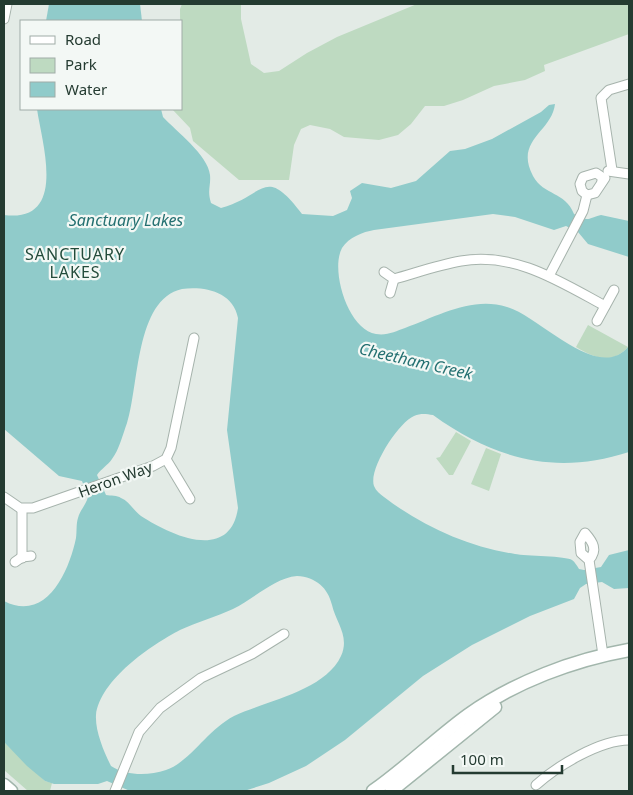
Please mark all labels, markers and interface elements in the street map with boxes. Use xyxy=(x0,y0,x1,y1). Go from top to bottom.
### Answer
legend xyxy=(20,20,182,110)
text: Road xyxy=(65,29,101,49)
text: Park xyxy=(65,54,97,74)
text: Water xyxy=(65,79,107,99)
water label: Sanctuary Lakes xyxy=(69,209,183,231)
district label: SANCTUARY LAKES xyxy=(25,243,125,283)
water label: Cheetham Creek xyxy=(357,337,476,385)
street label: Heron Way xyxy=(75,456,155,502)
scale bar xyxy=(453,742,562,774)
text: 100 m xyxy=(460,749,504,769)

